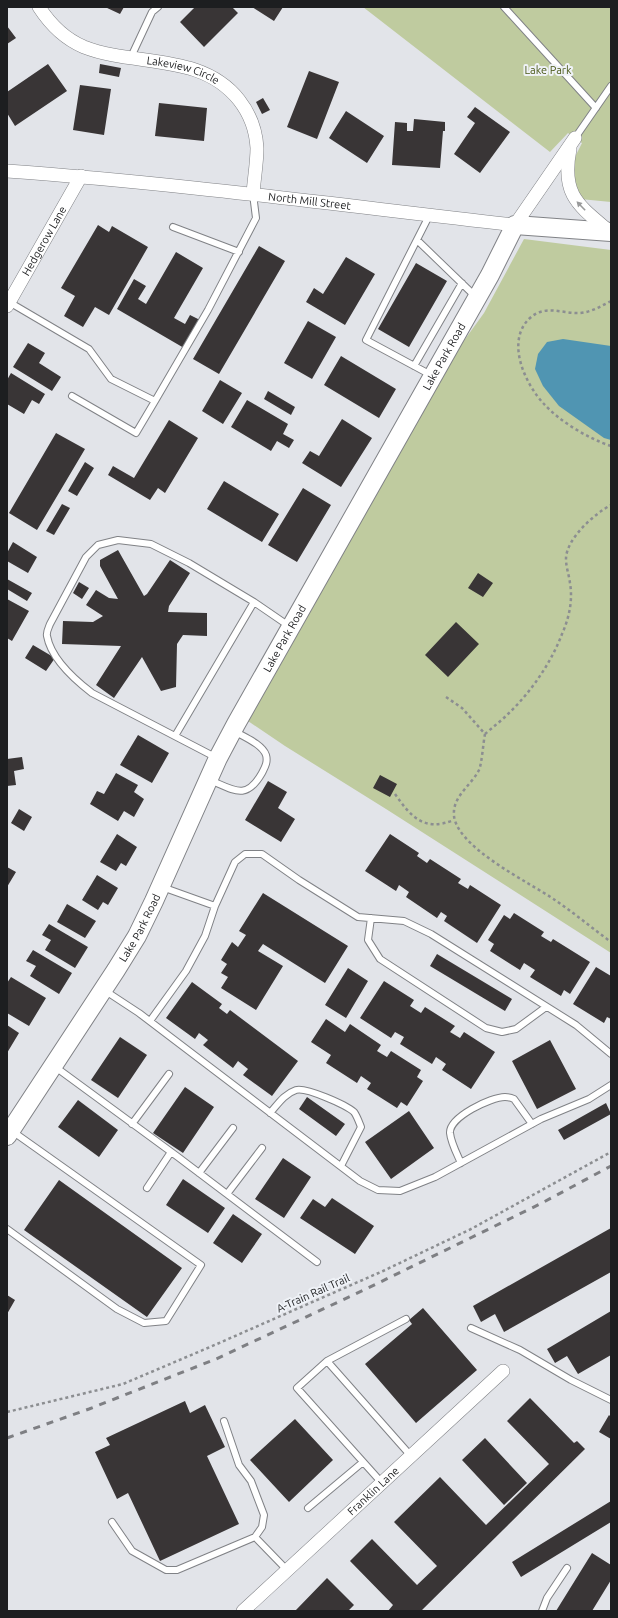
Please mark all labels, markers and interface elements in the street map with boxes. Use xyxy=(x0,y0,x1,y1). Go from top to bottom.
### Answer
street label: Lakeview Circle xyxy=(146,54,222,86)
park label: Lake Park xyxy=(524,64,572,76)
street label: North Mill Street xyxy=(268,190,352,212)
one-way arrow xyxy=(576,201,586,211)
street label: Hedgerow Lane xyxy=(20,204,69,278)
street label: Lake Park Road xyxy=(420,321,468,392)
street label: Lake Park Road xyxy=(261,603,308,674)
street label: Lake Park Road xyxy=(117,892,162,964)
street label: A-Train Rail Trail xyxy=(275,1271,351,1314)
street label: Franklin Lane xyxy=(345,1464,401,1518)

